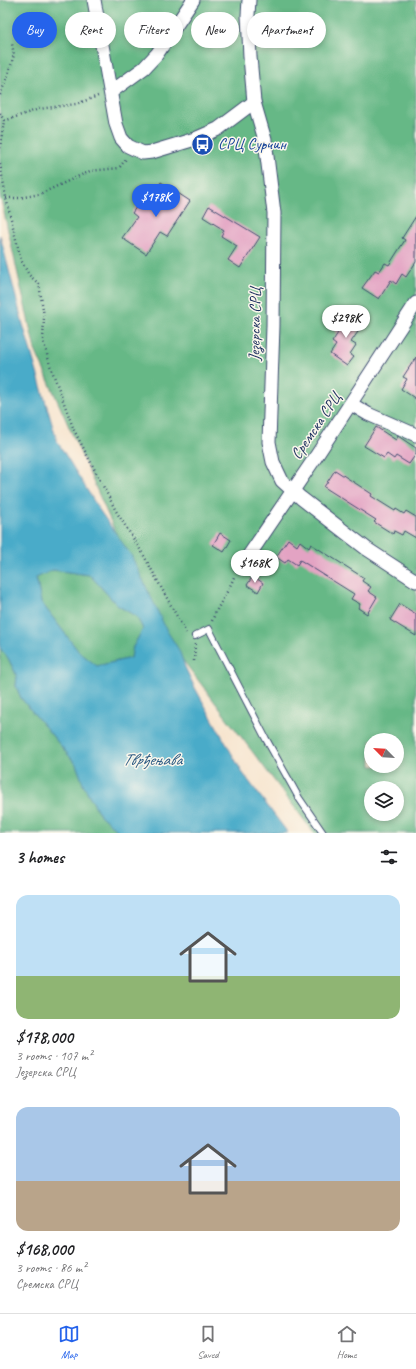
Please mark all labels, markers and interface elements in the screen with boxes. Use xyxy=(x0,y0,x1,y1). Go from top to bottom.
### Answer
chip: Buy xyxy=(12,12,57,48)
chip: Rent xyxy=(65,12,116,48)
chip: Filters xyxy=(124,12,183,48)
chip: New xyxy=(191,12,239,48)
chip: Apartment xyxy=(247,12,326,48)
bus stop icon: СРЦ Сурчин xyxy=(190,131,216,157)
place label: СРЦ Сурчин xyxy=(218,134,287,154)
pin: $178K xyxy=(128,184,184,218)
text: $178K xyxy=(141,189,171,205)
street label: Језерска СРЦ xyxy=(244,285,266,362)
pin: $298K xyxy=(318,305,374,339)
text: $298K xyxy=(331,310,361,326)
street label: Сремска СРЦ xyxy=(286,388,346,463)
pin: $168K xyxy=(227,550,283,584)
text: $168K xyxy=(240,555,270,571)
north arrow xyxy=(364,733,404,773)
map controls xyxy=(364,733,404,821)
water label: Тврђењава xyxy=(123,749,184,770)
button: layers xyxy=(364,781,404,821)
icon: filters xyxy=(378,846,400,868)
text: 3 homes xyxy=(16,847,64,868)
icon: home xyxy=(172,921,244,993)
text: $178,000 xyxy=(16,1027,73,1048)
text: 3 rooms · 107 m² xyxy=(16,1048,92,1064)
text: Језерска СРЦ xyxy=(16,1064,76,1080)
icon: home xyxy=(172,1133,244,1205)
text: $168,000 xyxy=(16,1239,73,1260)
text: 3 rooms · 86 m² xyxy=(16,1260,86,1276)
text: Сремска СРЦ xyxy=(16,1276,78,1292)
tab: Map xyxy=(58,1323,80,1361)
tab: Saved xyxy=(197,1323,219,1361)
tab: Home xyxy=(336,1323,358,1361)

